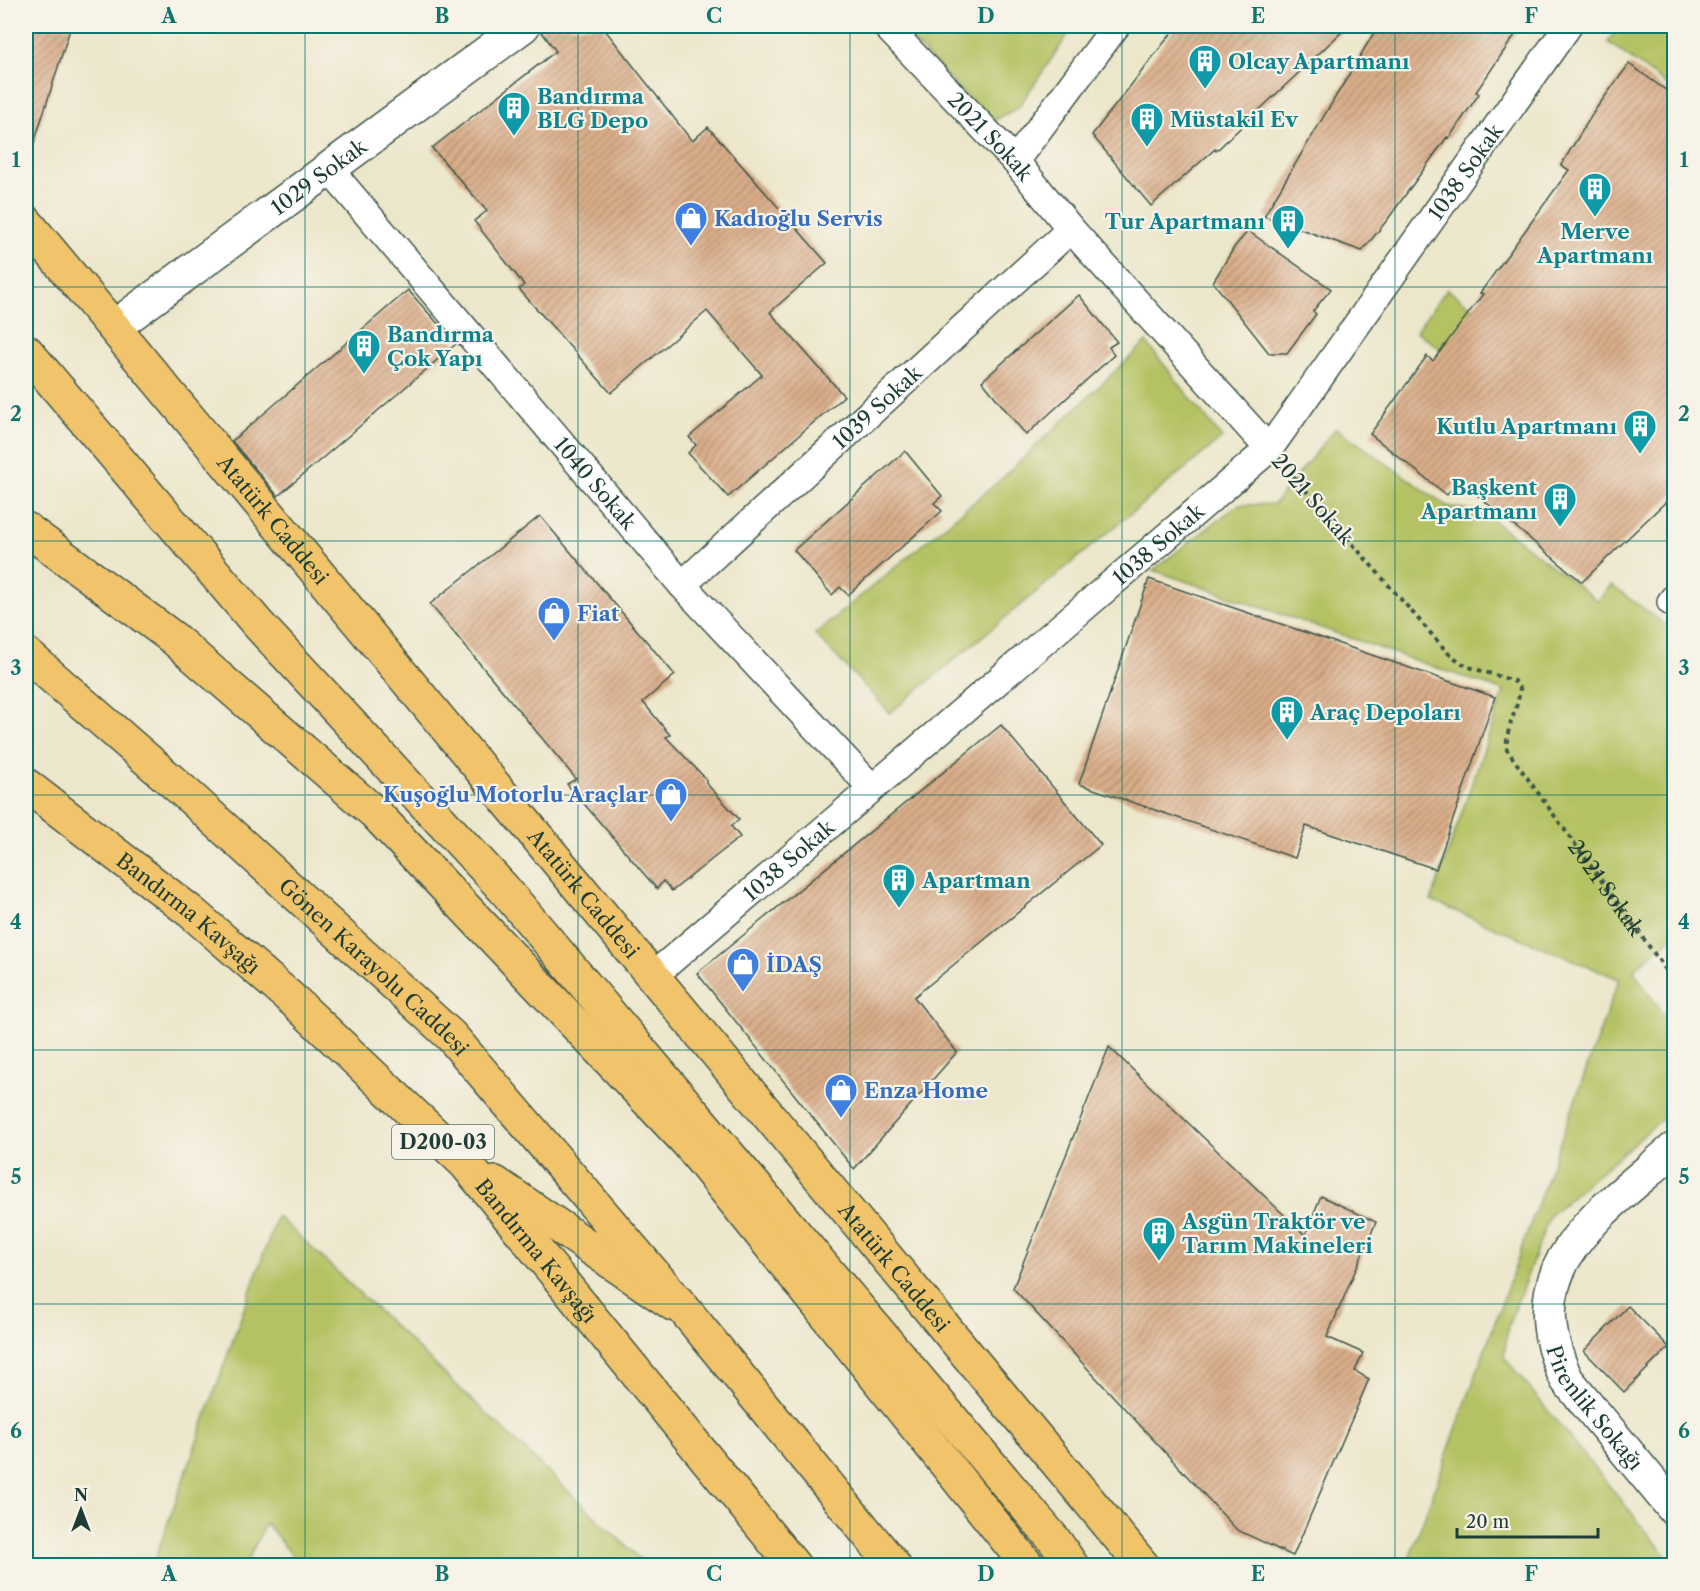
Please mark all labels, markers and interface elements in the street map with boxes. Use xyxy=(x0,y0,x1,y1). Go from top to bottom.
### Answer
text: A xyxy=(160,4,177,28)
text: B xyxy=(435,4,450,28)
text: C xyxy=(706,4,722,28)
text: D xyxy=(977,4,995,28)
text: E xyxy=(1251,4,1265,28)
text: F xyxy=(1524,4,1538,28)
building icon: Olcay Apartmanı xyxy=(1187,43,1223,90)
place label: Olcay Apartmanı xyxy=(1228,49,1410,74)
place label: Bandırma BLG Depo xyxy=(537,84,648,133)
street label: 2021 Sokak xyxy=(943,87,1039,186)
building icon: Bandırma BLG Depo xyxy=(496,90,532,137)
building icon: Müstakil Ev xyxy=(1129,101,1165,148)
place label: Müstakil Ev xyxy=(1170,107,1299,132)
street label: 1038 Sokak xyxy=(1423,118,1508,225)
street label: 1029 Sokak xyxy=(266,133,372,220)
text: 1 xyxy=(12,148,21,172)
text: 1 xyxy=(1680,148,1689,172)
building icon: Merve Apartmanı xyxy=(1577,171,1613,218)
shop icon: Kadıoğlu Servis xyxy=(673,200,709,247)
building icon: Tur Apartmanı xyxy=(1270,203,1306,250)
place label: Kadıoğlu Servis xyxy=(714,206,883,231)
place label: Tur Apartmanı xyxy=(1105,209,1265,234)
place label: Merve Apartmanı xyxy=(1536,219,1654,268)
place label: Bandırma Çok Yapı xyxy=(387,322,495,371)
building icon: Bandırma Çok Yapı xyxy=(346,328,382,375)
street label: 1039 Sokak xyxy=(827,359,927,454)
text: 2 xyxy=(10,402,22,426)
text: 2 xyxy=(1678,402,1690,426)
building icon: Kutlu Apartmanı xyxy=(1622,408,1658,455)
place label: Kutlu Apartmanı xyxy=(1436,414,1618,439)
street label: 1040 Sokak xyxy=(549,432,642,535)
street label: 2021 Sokak xyxy=(1267,448,1360,550)
street label: Atatürk Caddesi xyxy=(212,449,334,589)
place label: Başkent Apartmanı xyxy=(1420,475,1538,524)
building icon: Başkent Apartmanı xyxy=(1542,481,1578,528)
street label: 1038 Sokak xyxy=(1107,498,1209,590)
shop icon: Fiat xyxy=(536,595,572,642)
place label: Fiat xyxy=(577,601,620,626)
text: 3 xyxy=(10,656,22,680)
text: 3 xyxy=(1678,656,1690,680)
building icon: Araç Depoları xyxy=(1269,694,1305,741)
place label: Araç Depoları xyxy=(1309,700,1461,725)
shop icon: Kuşoğlu Motorlu Araçlar xyxy=(653,776,689,823)
place label: Kuşoğlu Motorlu Araçlar xyxy=(383,782,649,807)
street label: 1038 Sokak xyxy=(738,813,840,906)
street label: Atatürk Caddesi xyxy=(523,823,645,963)
street label: 2021 Sokak xyxy=(1563,835,1650,941)
street label: Bandırma Kavşağı xyxy=(112,847,266,979)
building icon: Apartman xyxy=(881,862,917,909)
place label: Apartman xyxy=(921,868,1031,893)
street label: Gönen Karayolu Caddesi xyxy=(274,873,474,1060)
text: 4 xyxy=(10,910,22,934)
text: 4 xyxy=(1678,910,1690,934)
shop icon: İDAŞ xyxy=(725,946,761,993)
place label: İDAŞ xyxy=(766,952,822,977)
shop icon: Enza Home xyxy=(823,1072,859,1119)
place label: Enza Home xyxy=(864,1078,988,1103)
road number: D200-03 xyxy=(392,1125,494,1159)
text: 5 xyxy=(10,1165,22,1189)
text: 5 xyxy=(1678,1165,1690,1189)
street label: Bandırma Kavşağı xyxy=(471,1174,603,1328)
street label: Atatürk Caddesi xyxy=(833,1197,955,1337)
place label: Asgün Traktör ve Tarım Makineleri xyxy=(1181,1209,1373,1258)
building icon: Asgün Traktör ve Tarım Makineleri xyxy=(1141,1215,1177,1262)
street label: Pirenlik Sokağı xyxy=(1542,1342,1649,1475)
text: 6 xyxy=(10,1419,22,1443)
text: 6 xyxy=(1678,1419,1690,1443)
north arrow xyxy=(51,1480,111,1540)
text: N xyxy=(74,1485,88,1505)
scale bar xyxy=(1457,1501,1598,1539)
text: 20 m xyxy=(1466,1511,1510,1533)
text: A xyxy=(160,1562,177,1586)
text: B xyxy=(435,1562,450,1586)
text: C xyxy=(706,1562,722,1586)
text: D xyxy=(977,1562,995,1586)
text: E xyxy=(1251,1562,1265,1586)
text: F xyxy=(1524,1562,1538,1586)

